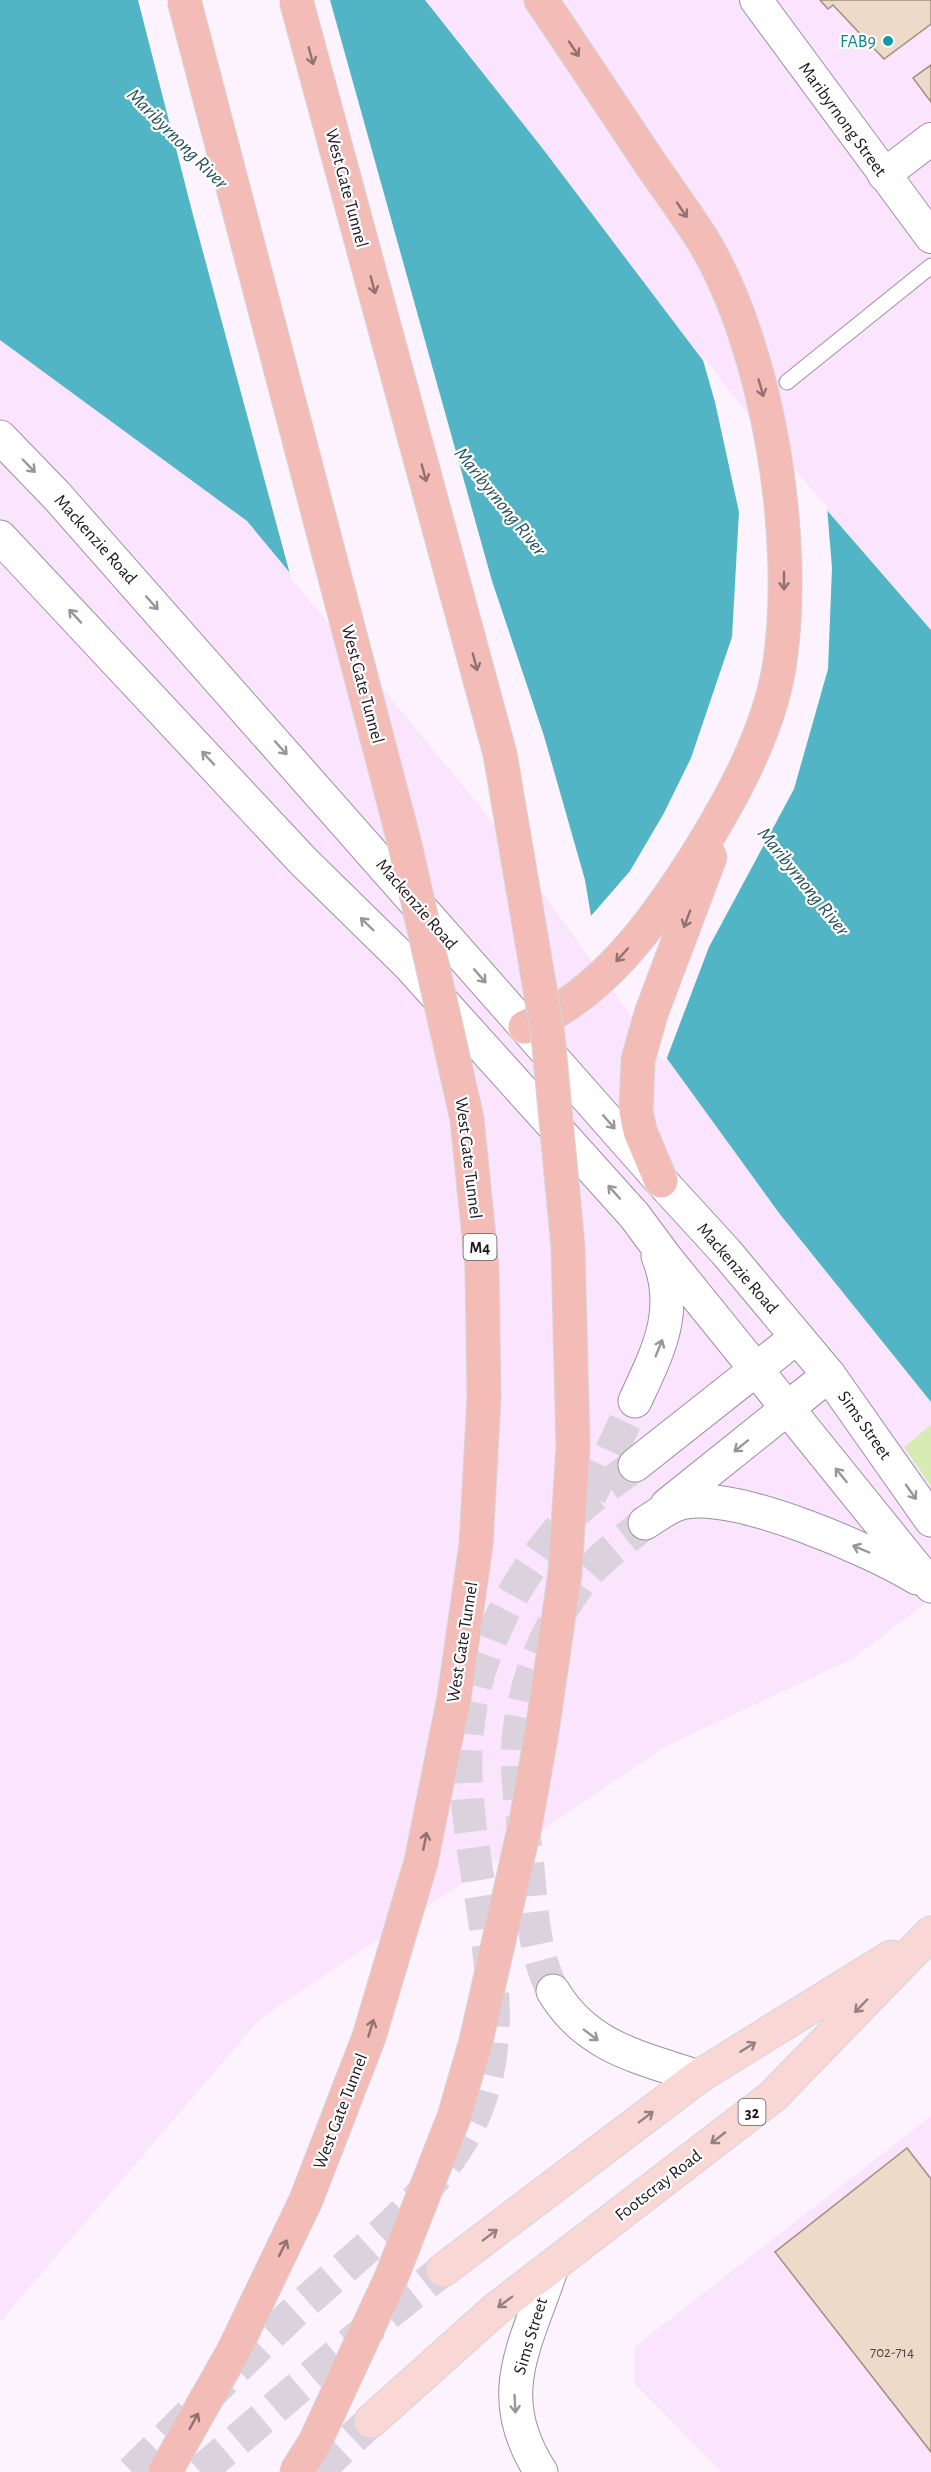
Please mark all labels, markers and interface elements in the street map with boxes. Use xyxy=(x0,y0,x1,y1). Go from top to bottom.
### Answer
place label: FAB9 xyxy=(840,33,876,51)
marker: FAB9 xyxy=(881,34,895,48)
one-way arrow xyxy=(568,40,580,56)
one-way arrow xyxy=(306,47,317,66)
street label: Maribyrnong Street xyxy=(795,59,890,180)
water label: Maribyrnong River xyxy=(123,85,232,193)
street label: West Gate Tunnel xyxy=(322,127,371,250)
one-way arrow xyxy=(676,202,689,219)
one-way arrow xyxy=(368,275,379,294)
one-way arrow xyxy=(755,378,767,397)
water label: Maribyrnong River xyxy=(451,444,550,560)
one-way arrow xyxy=(22,458,36,473)
one-way arrow xyxy=(418,464,430,483)
street label: Mackenzie Road xyxy=(51,491,140,588)
one-way arrow xyxy=(778,570,790,590)
one-way arrow xyxy=(145,595,159,610)
one-way arrow xyxy=(67,609,82,624)
street label: West Gate Tunnel xyxy=(338,623,387,746)
one-way arrow xyxy=(469,652,481,671)
one-way arrow xyxy=(274,741,288,756)
one-way arrow xyxy=(201,751,215,766)
water label: Maribyrnong River xyxy=(754,824,853,940)
street label: Mackenzie Road xyxy=(372,856,460,953)
one-way arrow xyxy=(681,909,692,927)
one-way arrow xyxy=(359,916,374,931)
one-way arrow xyxy=(615,947,629,962)
one-way arrow xyxy=(473,968,487,983)
street label: West Gate Tunnel xyxy=(452,1096,484,1220)
one-way arrow xyxy=(602,1114,616,1129)
one-way arrow xyxy=(607,1185,621,1200)
street label: Mackenzie Road xyxy=(693,1220,781,1317)
road number: M4 xyxy=(464,1234,496,1260)
one-way arrow xyxy=(654,1339,665,1358)
street label: Sims Street xyxy=(834,1388,894,1463)
one-way arrow xyxy=(734,1439,750,1452)
one-way arrow xyxy=(834,1468,848,1483)
one-way arrow xyxy=(905,1483,917,1499)
one-way arrow xyxy=(852,1543,871,1554)
street label: West Gate Tunnel xyxy=(445,1580,481,1704)
one-way arrow xyxy=(420,1831,432,1850)
one-way arrow xyxy=(854,1998,869,2013)
one-way arrow xyxy=(366,2019,377,2038)
one-way arrow xyxy=(583,2028,599,2041)
one-way arrow xyxy=(739,2040,756,2052)
street label: West Gate Tunnel xyxy=(311,2051,371,2172)
road number: 32 xyxy=(738,2099,766,2125)
one-way arrow xyxy=(637,2111,653,2124)
one-way arrow xyxy=(711,2132,727,2144)
street label: Footscray Road xyxy=(612,2147,705,2225)
one-way arrow xyxy=(482,2229,498,2241)
one-way arrow xyxy=(278,2239,290,2257)
one-way arrow xyxy=(497,2296,513,2309)
street label: Sims Street xyxy=(511,2296,551,2377)
house number: 702-714 xyxy=(870,2345,914,2360)
one-way arrow xyxy=(509,2394,520,2414)
one-way arrow xyxy=(188,2413,200,2430)

